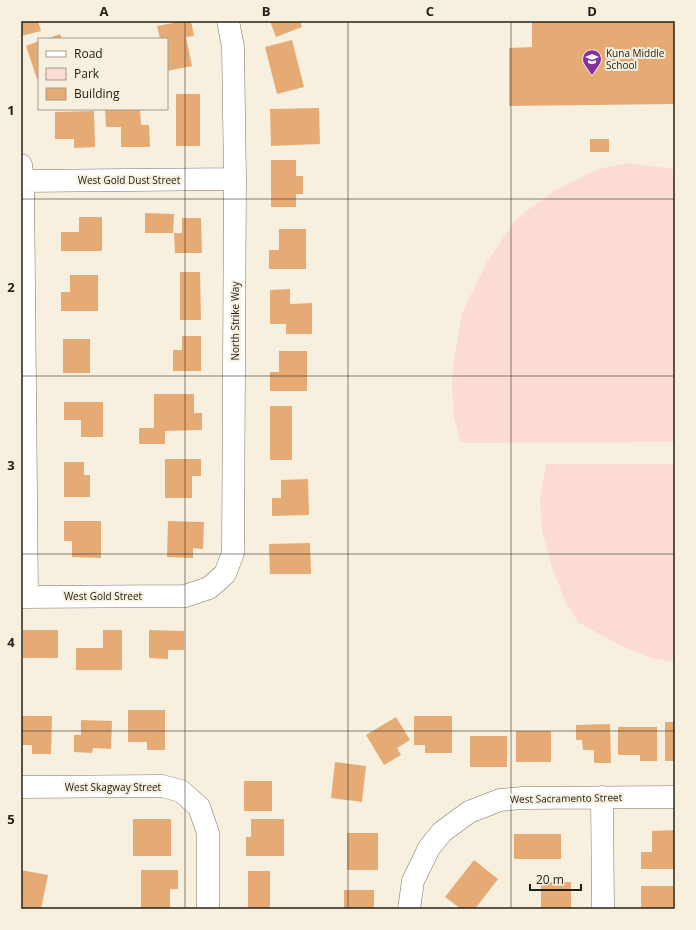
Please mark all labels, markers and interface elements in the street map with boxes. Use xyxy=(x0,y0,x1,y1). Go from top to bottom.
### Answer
text: A xyxy=(100,2,109,20)
text: B xyxy=(262,2,271,20)
text: C xyxy=(426,2,434,20)
text: D xyxy=(587,2,597,20)
legend xyxy=(38,38,168,110)
text: Road xyxy=(74,45,103,62)
place label: Kuna Middle School xyxy=(606,46,665,72)
school or university icon: Kuna Middle School xyxy=(581,48,603,76)
text: Park xyxy=(74,65,100,82)
text: Building xyxy=(74,85,120,102)
text: 1 xyxy=(7,101,15,119)
street label: West Gold Dust Street xyxy=(78,173,181,187)
text: 2 xyxy=(7,278,15,296)
street label: North Strike Way xyxy=(228,281,242,360)
text: 3 xyxy=(7,456,15,474)
street label: West Gold Street xyxy=(64,589,143,603)
text: 4 xyxy=(7,633,15,651)
street label: West Skagway Street xyxy=(65,780,162,794)
street label: West Sacramento Street xyxy=(510,790,623,806)
text: 5 xyxy=(7,810,15,828)
scale bar xyxy=(530,866,581,892)
text: 20 m xyxy=(536,871,564,888)

